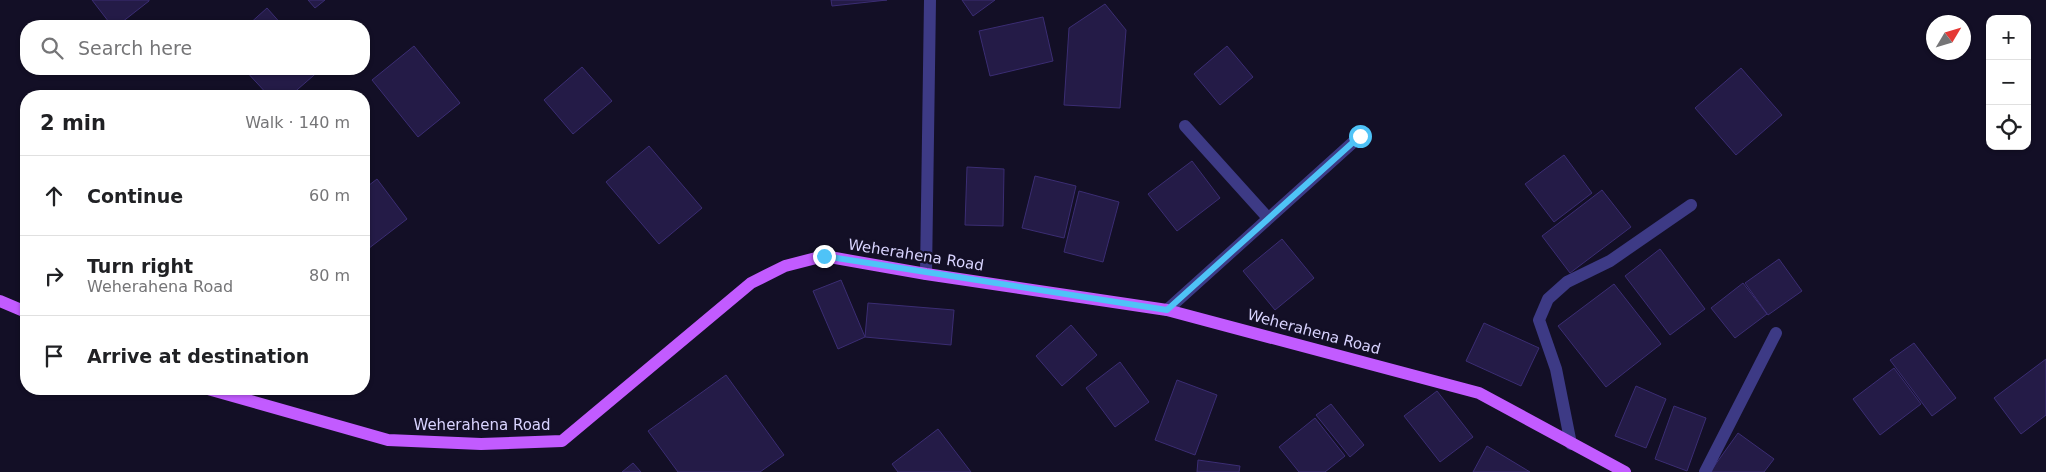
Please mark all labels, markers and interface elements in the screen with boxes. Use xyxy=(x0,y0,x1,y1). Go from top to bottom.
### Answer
north arrow xyxy=(1926,15,1971,60)
map controls xyxy=(1986,15,2031,150)
button: + xyxy=(1986,15,2031,60)
search box xyxy=(20,20,370,75)
icon: search xyxy=(38,34,66,62)
text: Search here xyxy=(78,37,192,59)
button: − xyxy=(1986,60,2031,105)
button: locate xyxy=(1986,105,2031,150)
text: 2 min xyxy=(40,111,106,135)
text: Walk · 140 m xyxy=(245,113,350,132)
route start xyxy=(1349,125,1372,148)
icon: ahead xyxy=(40,182,68,210)
text: Continue xyxy=(87,185,183,207)
text: 60 m xyxy=(309,186,350,205)
street label: Weherahena Road xyxy=(847,235,985,275)
route end xyxy=(813,245,836,268)
text: Turn right xyxy=(87,255,193,277)
icon: right xyxy=(40,262,68,290)
text: 80 m xyxy=(309,266,350,285)
text: Weherahena Road xyxy=(87,277,233,296)
street label: Weherahena Road xyxy=(1245,306,1383,358)
icon: arrive xyxy=(40,342,68,370)
text: Arrive at destination xyxy=(87,345,309,367)
street label: Weherahena Road xyxy=(413,416,551,434)

